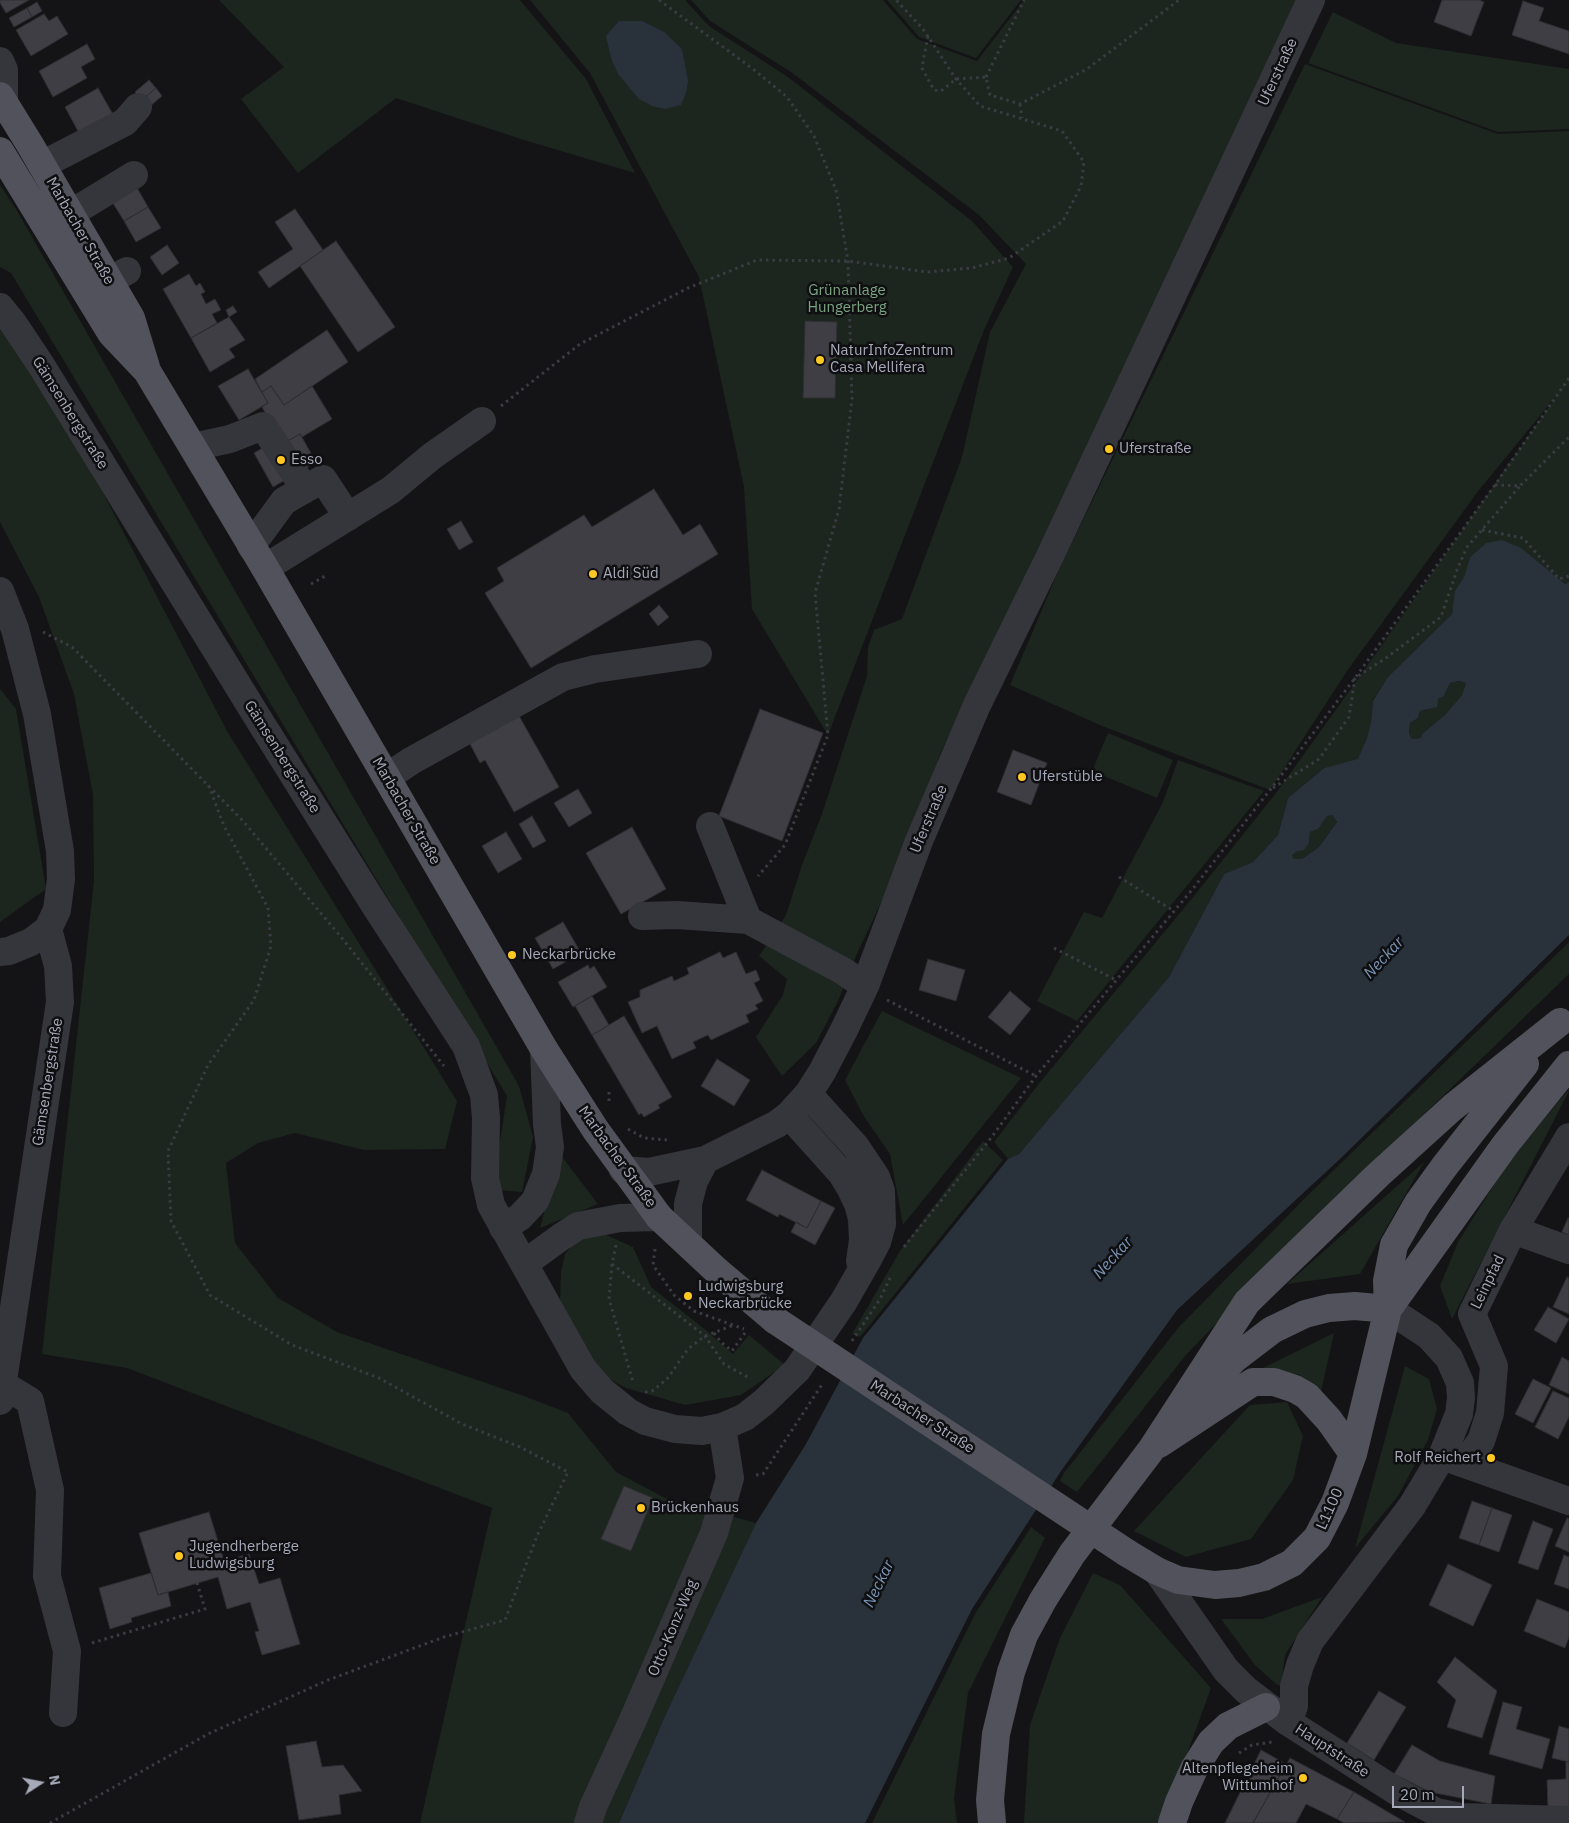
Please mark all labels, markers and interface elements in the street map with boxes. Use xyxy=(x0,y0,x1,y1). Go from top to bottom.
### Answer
street label: Uferstraße xyxy=(1255,35,1301,109)
street label: Marbacher Straße xyxy=(42,174,118,288)
park label: Grünanlage Hungerberg xyxy=(807,282,887,317)
place label: NaturInfoZentrum Casa Mellifera xyxy=(830,342,953,377)
street label: Gämsenbergstraße xyxy=(28,353,112,473)
marker: NaturInfoZentrum Casa Mellifera xyxy=(814,354,826,366)
place label: Uferstraße xyxy=(1119,440,1191,458)
marker: Uferstraße xyxy=(1103,443,1115,455)
place label: Esso xyxy=(291,451,323,469)
marker: Esso xyxy=(275,454,287,466)
place label: Aldi Süd xyxy=(603,565,659,583)
marker: Aldi Süd xyxy=(587,568,599,580)
street label: Gämsenbergstraße xyxy=(240,697,324,817)
street label: Marbacher Straße xyxy=(368,754,444,868)
place label: Uferstüble xyxy=(1032,768,1103,786)
marker: Uferstüble xyxy=(1016,771,1028,783)
street label: Uferstraße xyxy=(907,782,951,856)
water label: Neckar xyxy=(1360,933,1408,983)
place label: Neckarbrücke xyxy=(522,946,616,964)
marker: Neckarbrücke xyxy=(506,949,518,961)
street label: Gämsenbergstraße xyxy=(29,1017,67,1147)
street label: Marbacher Straße xyxy=(574,1103,660,1211)
water label: Neckar xyxy=(1089,1233,1137,1283)
street label: Leinpfad xyxy=(1467,1252,1509,1312)
place label: Ludwigsburg Neckarbrücke xyxy=(698,1278,792,1313)
marker: Ludwigsburg Neckarbrücke xyxy=(682,1290,694,1302)
street label: Marbacher Straße xyxy=(866,1376,978,1458)
place label: Rolf Reichert xyxy=(1394,1449,1481,1467)
marker: Rolf Reichert xyxy=(1485,1452,1497,1464)
street label: L1100 xyxy=(1313,1485,1347,1533)
place label: Brückenhaus xyxy=(651,1499,739,1517)
marker: Brückenhaus xyxy=(635,1502,647,1514)
place label: Jugendherberge Ludwigsburg xyxy=(189,1538,299,1573)
marker: Jugendherberge Ludwigsburg xyxy=(173,1550,185,1562)
water label: Neckar xyxy=(859,1557,899,1611)
street label: Otto-Konz-Weg xyxy=(645,1577,701,1679)
street label: Hauptstraße xyxy=(1292,1720,1372,1782)
north arrow xyxy=(15,1758,65,1808)
place label: Altenpflegeheim Wittumhof xyxy=(1182,1760,1293,1795)
marker: Altenpflegeheim Wittumhof xyxy=(1297,1772,1309,1784)
text: N xyxy=(45,1773,65,1787)
scale bar xyxy=(1394,1776,1466,1808)
text: 20 m xyxy=(1400,1785,1435,1804)

